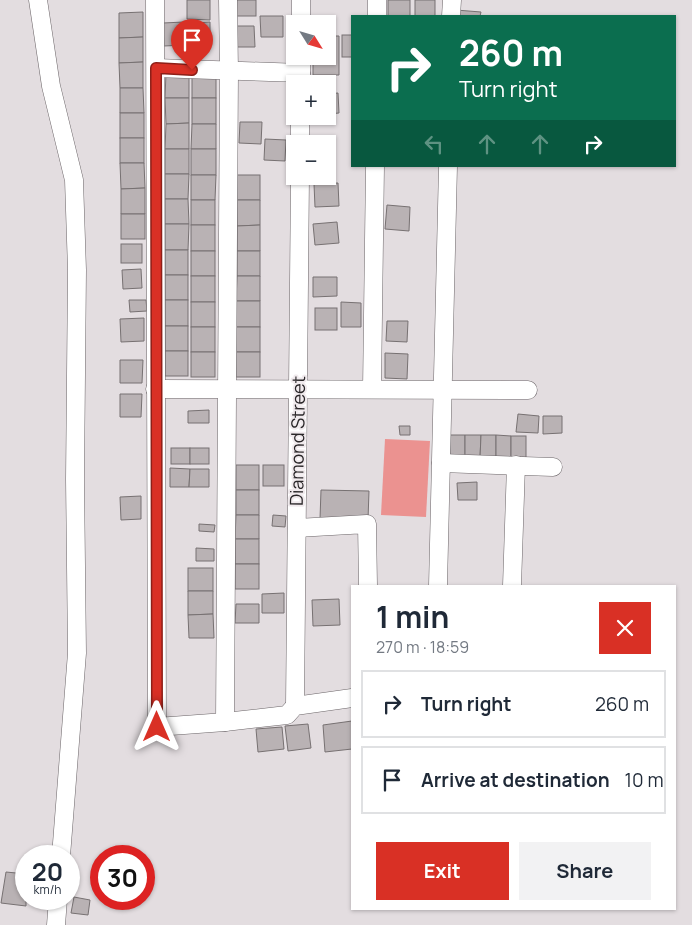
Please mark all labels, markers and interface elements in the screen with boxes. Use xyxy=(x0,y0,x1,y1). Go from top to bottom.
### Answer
north arrow xyxy=(286,15,336,65)
map controls xyxy=(286,15,336,185)
pin xyxy=(171,19,213,70)
icon: arrive xyxy=(178,26,206,54)
text: 260 m xyxy=(459,29,563,77)
icon: right xyxy=(376,35,441,100)
text: Turn right xyxy=(459,74,557,104)
button: + xyxy=(286,75,336,125)
icon: left xyxy=(420,130,448,158)
icon: ahead xyxy=(473,130,501,158)
icon: ahead xyxy=(526,130,554,158)
icon: right xyxy=(579,130,607,158)
button: − xyxy=(286,135,336,185)
street label: Diamond Street xyxy=(284,376,310,506)
text: 1 min xyxy=(376,596,449,637)
button: close xyxy=(599,602,651,654)
text: 270 m · 18:59 xyxy=(376,636,469,658)
icon: right xyxy=(378,690,406,718)
text: Turn right xyxy=(421,691,511,717)
text: 260 m xyxy=(595,691,649,717)
position arrow xyxy=(130,700,182,752)
icon: arrive xyxy=(378,766,406,794)
text: Arrive at destination xyxy=(421,767,610,793)
text: 10 m xyxy=(625,767,664,793)
button: Exit xyxy=(376,842,509,900)
button: Share xyxy=(519,842,651,900)
speed limit sign: 30 xyxy=(90,845,155,910)
text: 20 xyxy=(32,854,63,889)
text: km/h xyxy=(34,881,61,898)

